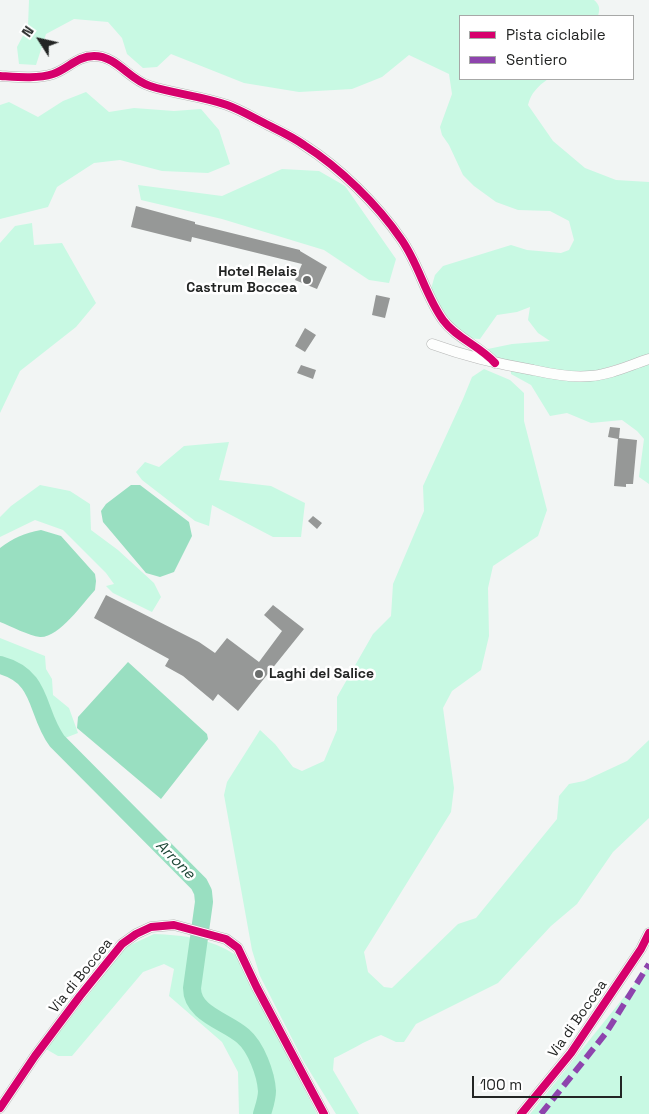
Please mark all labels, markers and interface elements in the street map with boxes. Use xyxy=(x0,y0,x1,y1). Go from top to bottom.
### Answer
north arrow xyxy=(15,15,65,65)
legend xyxy=(459,15,634,80)
text: N xyxy=(18,22,38,40)
text: Pista ciclabile xyxy=(506,25,606,44)
text: Sentiero xyxy=(506,50,567,69)
place label: Hotel Relais Castrum Boccea xyxy=(186,264,297,296)
marker: Hotel Relais Castrum Boccea xyxy=(301,274,313,286)
place label: Laghi del Salice xyxy=(269,666,374,682)
marker: Laghi del Salice xyxy=(253,668,265,680)
water label: Arrone xyxy=(152,837,198,883)
street label: Via di Boccea xyxy=(46,935,116,1017)
street label: Via di Boccea xyxy=(545,977,611,1061)
scale bar xyxy=(474,1066,624,1098)
text: 100 m xyxy=(480,1075,522,1094)

